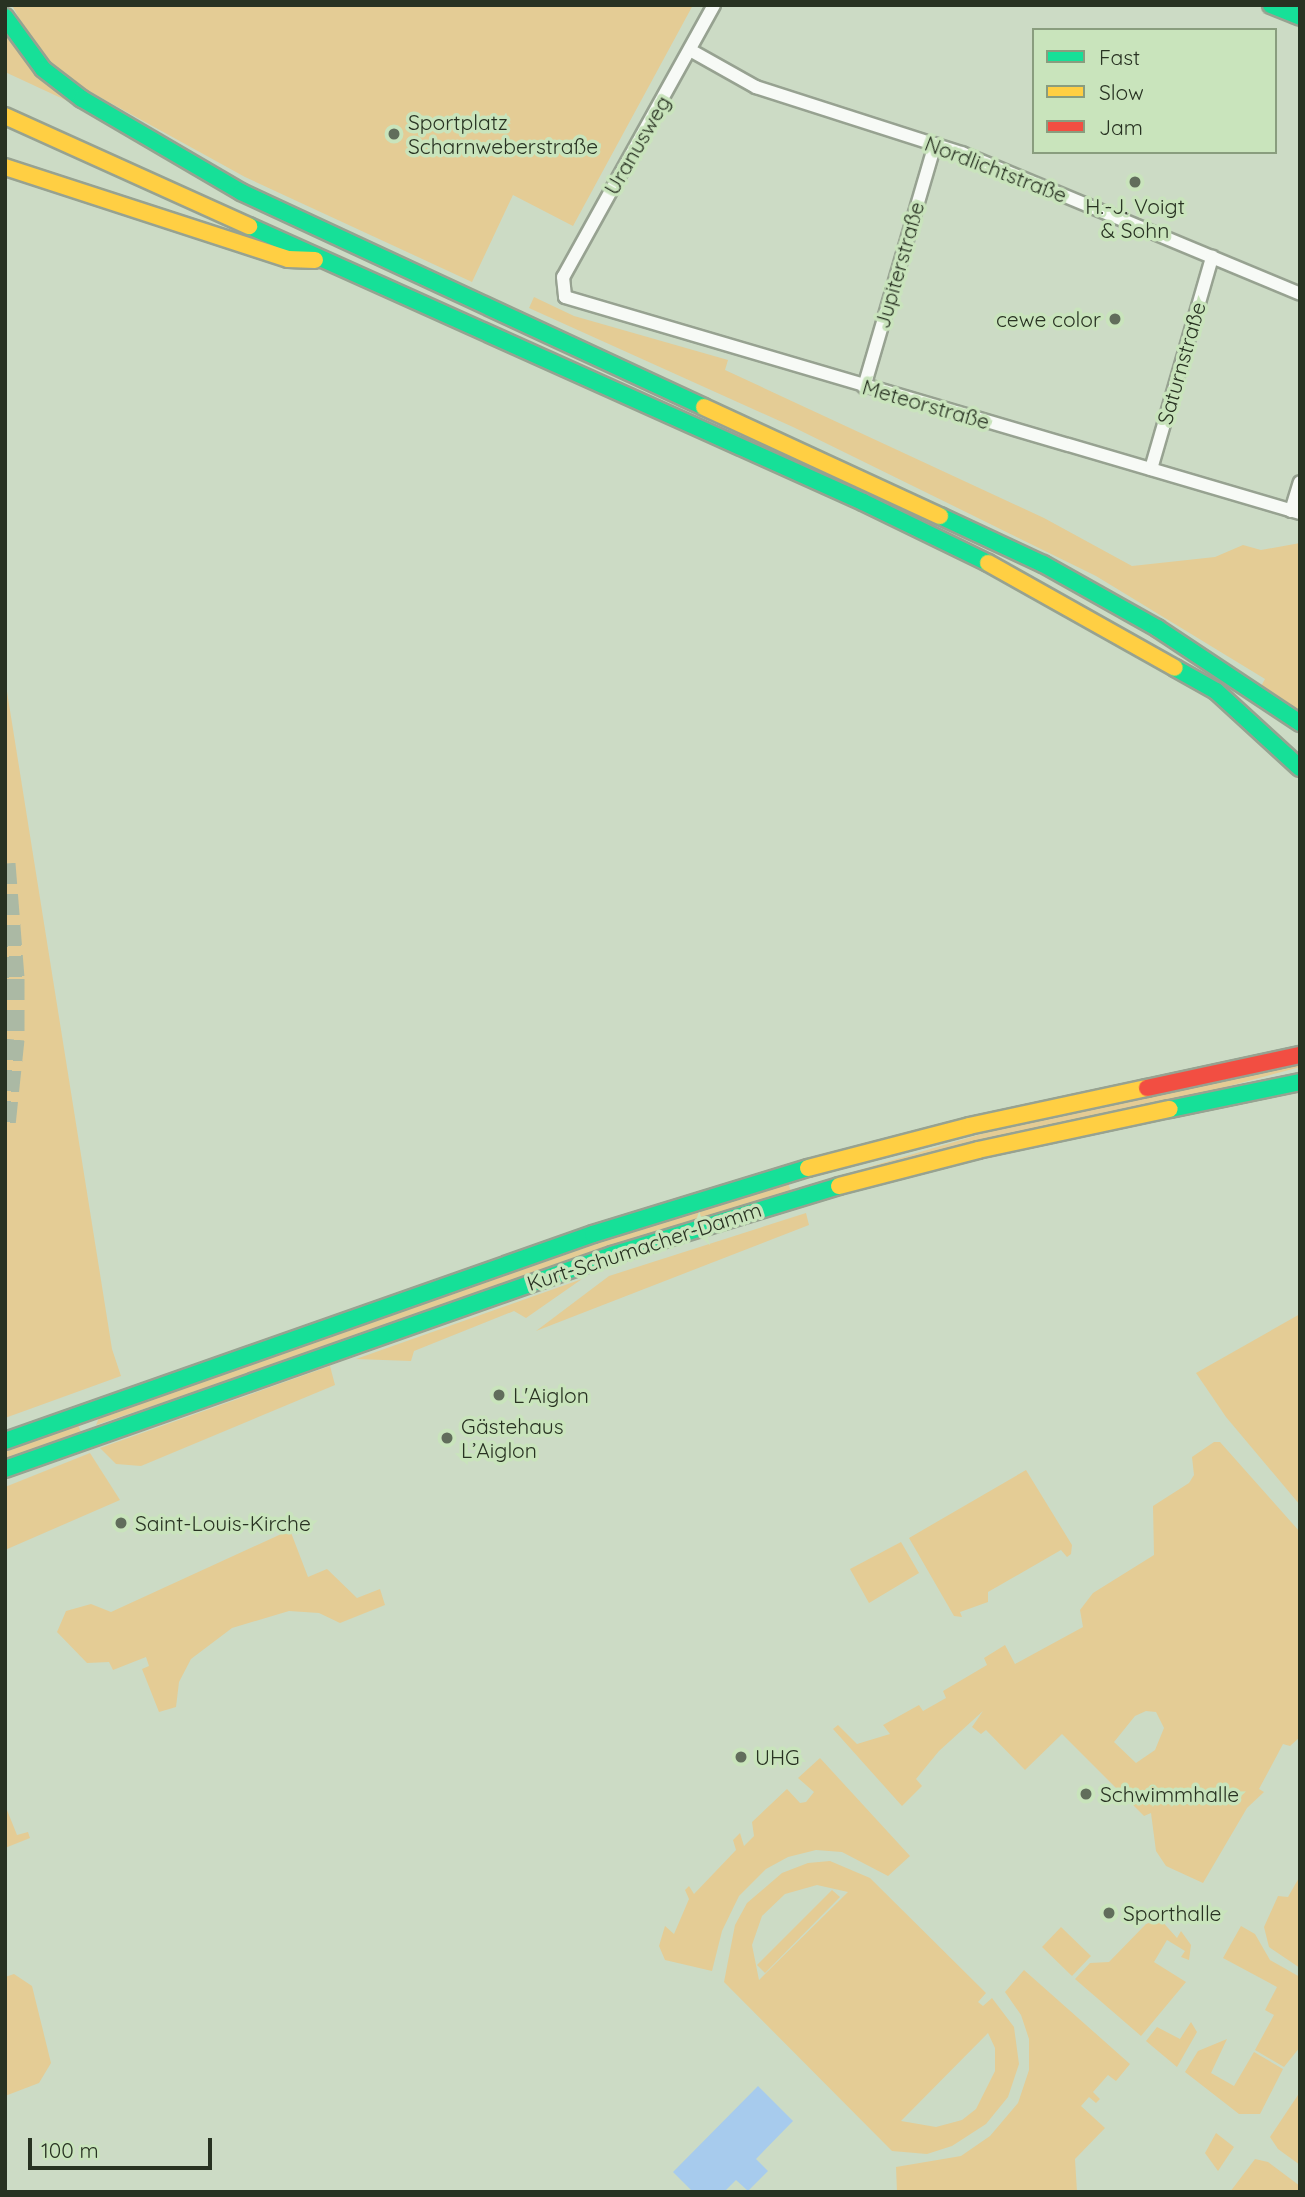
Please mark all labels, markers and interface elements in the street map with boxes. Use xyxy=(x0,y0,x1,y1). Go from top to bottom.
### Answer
legend xyxy=(1032,28,1277,154)
text: Fast xyxy=(1099,44,1140,70)
text: Slow xyxy=(1099,79,1144,105)
street label: Uranusweg xyxy=(599,91,675,199)
place label: Sportplatz Scharnweberstraße xyxy=(408,109,598,159)
text: Jam xyxy=(1099,114,1143,140)
marker: Sportplatz Scharnweberstraße xyxy=(386,126,402,142)
street label: Nordlichtstraße xyxy=(921,130,1071,208)
marker: H.-J. Voigt & Sohn xyxy=(1127,174,1143,190)
place label: H.-J. Voigt & Sohn xyxy=(1085,193,1185,243)
street label: Jupiterstraße xyxy=(869,199,929,331)
street label: Saturnstraße xyxy=(1152,299,1210,427)
place label: cewe color xyxy=(996,306,1101,332)
marker: cewe color xyxy=(1107,311,1123,327)
street label: Meteorstraße xyxy=(860,374,992,434)
street label: Kurt-Schumacher-Damm xyxy=(524,1196,764,1296)
place label: L'Aiglon xyxy=(513,1382,589,1408)
marker: L'Aiglon xyxy=(491,1387,507,1403)
place label: Gästehaus L’Aiglon xyxy=(461,1413,564,1463)
marker: Gästehaus L’Aiglon xyxy=(439,1430,455,1446)
place label: Saint-Louis-Kirche xyxy=(135,1510,311,1536)
marker: Saint-Louis-Kirche xyxy=(113,1515,129,1531)
place label: UHG xyxy=(755,1744,800,1770)
marker: UHG xyxy=(733,1749,749,1765)
place label: Schwimmhalle xyxy=(1100,1781,1239,1807)
marker: Schwimmhalle xyxy=(1078,1786,1094,1802)
place label: Sporthalle xyxy=(1123,1900,1221,1926)
marker: Sporthalle xyxy=(1101,1905,1117,1921)
scale bar xyxy=(32,2124,215,2168)
text: 100 m xyxy=(41,2137,99,2163)

